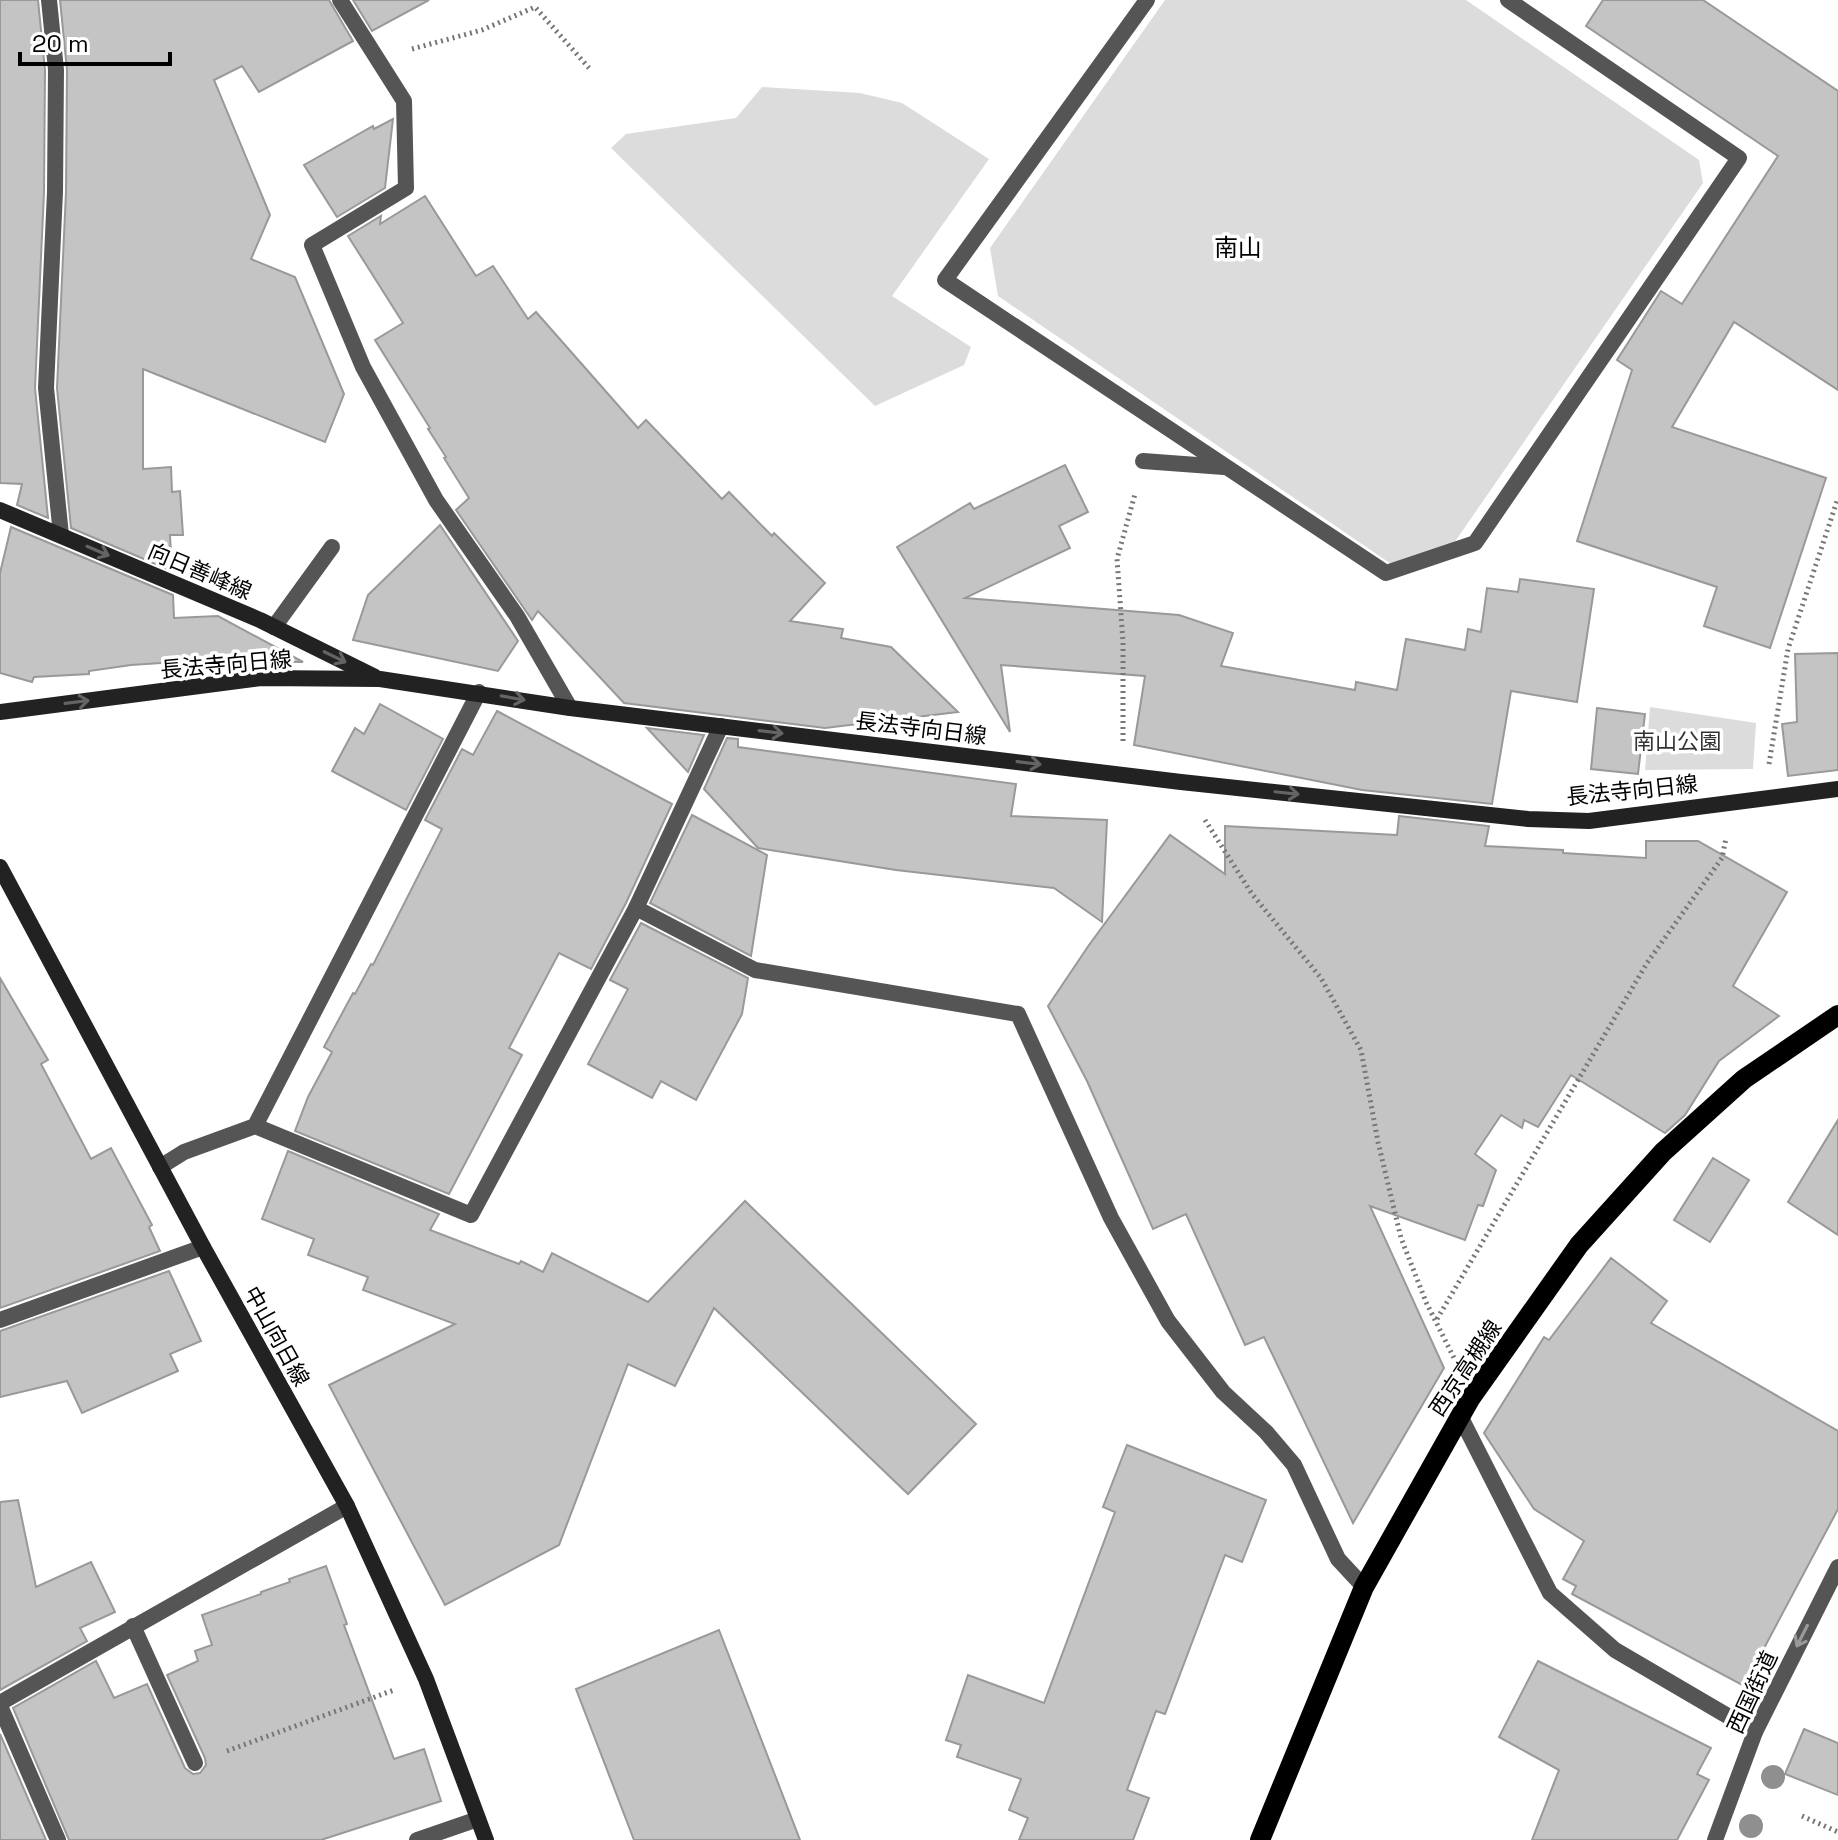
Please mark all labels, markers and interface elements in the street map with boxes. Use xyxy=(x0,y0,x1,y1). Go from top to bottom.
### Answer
scale bar xyxy=(20,16,170,66)
text: 20 m xyxy=(32,28,89,59)
district label: 南山 xyxy=(1214,232,1262,263)
street label: 向日善峰線 xyxy=(144,537,256,605)
one-way arrow xyxy=(85,545,110,560)
street label: 長法寺向日線 xyxy=(159,644,293,684)
one-way arrow xyxy=(323,650,347,665)
one-way arrow xyxy=(500,691,525,706)
one-way arrow xyxy=(64,694,89,709)
street label: 長法寺向日線 xyxy=(854,706,988,750)
one-way arrow xyxy=(758,725,783,740)
park label: 南山公園 xyxy=(1633,727,1721,755)
one-way arrow xyxy=(1015,756,1042,771)
street label: 長法寺向日線 xyxy=(1565,769,1699,811)
one-way arrow xyxy=(1273,786,1300,801)
street label: 中山向日線 xyxy=(238,1281,316,1391)
street label: 西京高槻線 xyxy=(1423,1315,1507,1421)
one-way arrow xyxy=(1794,1624,1810,1648)
street label: 西国街道 xyxy=(1721,1646,1783,1738)

